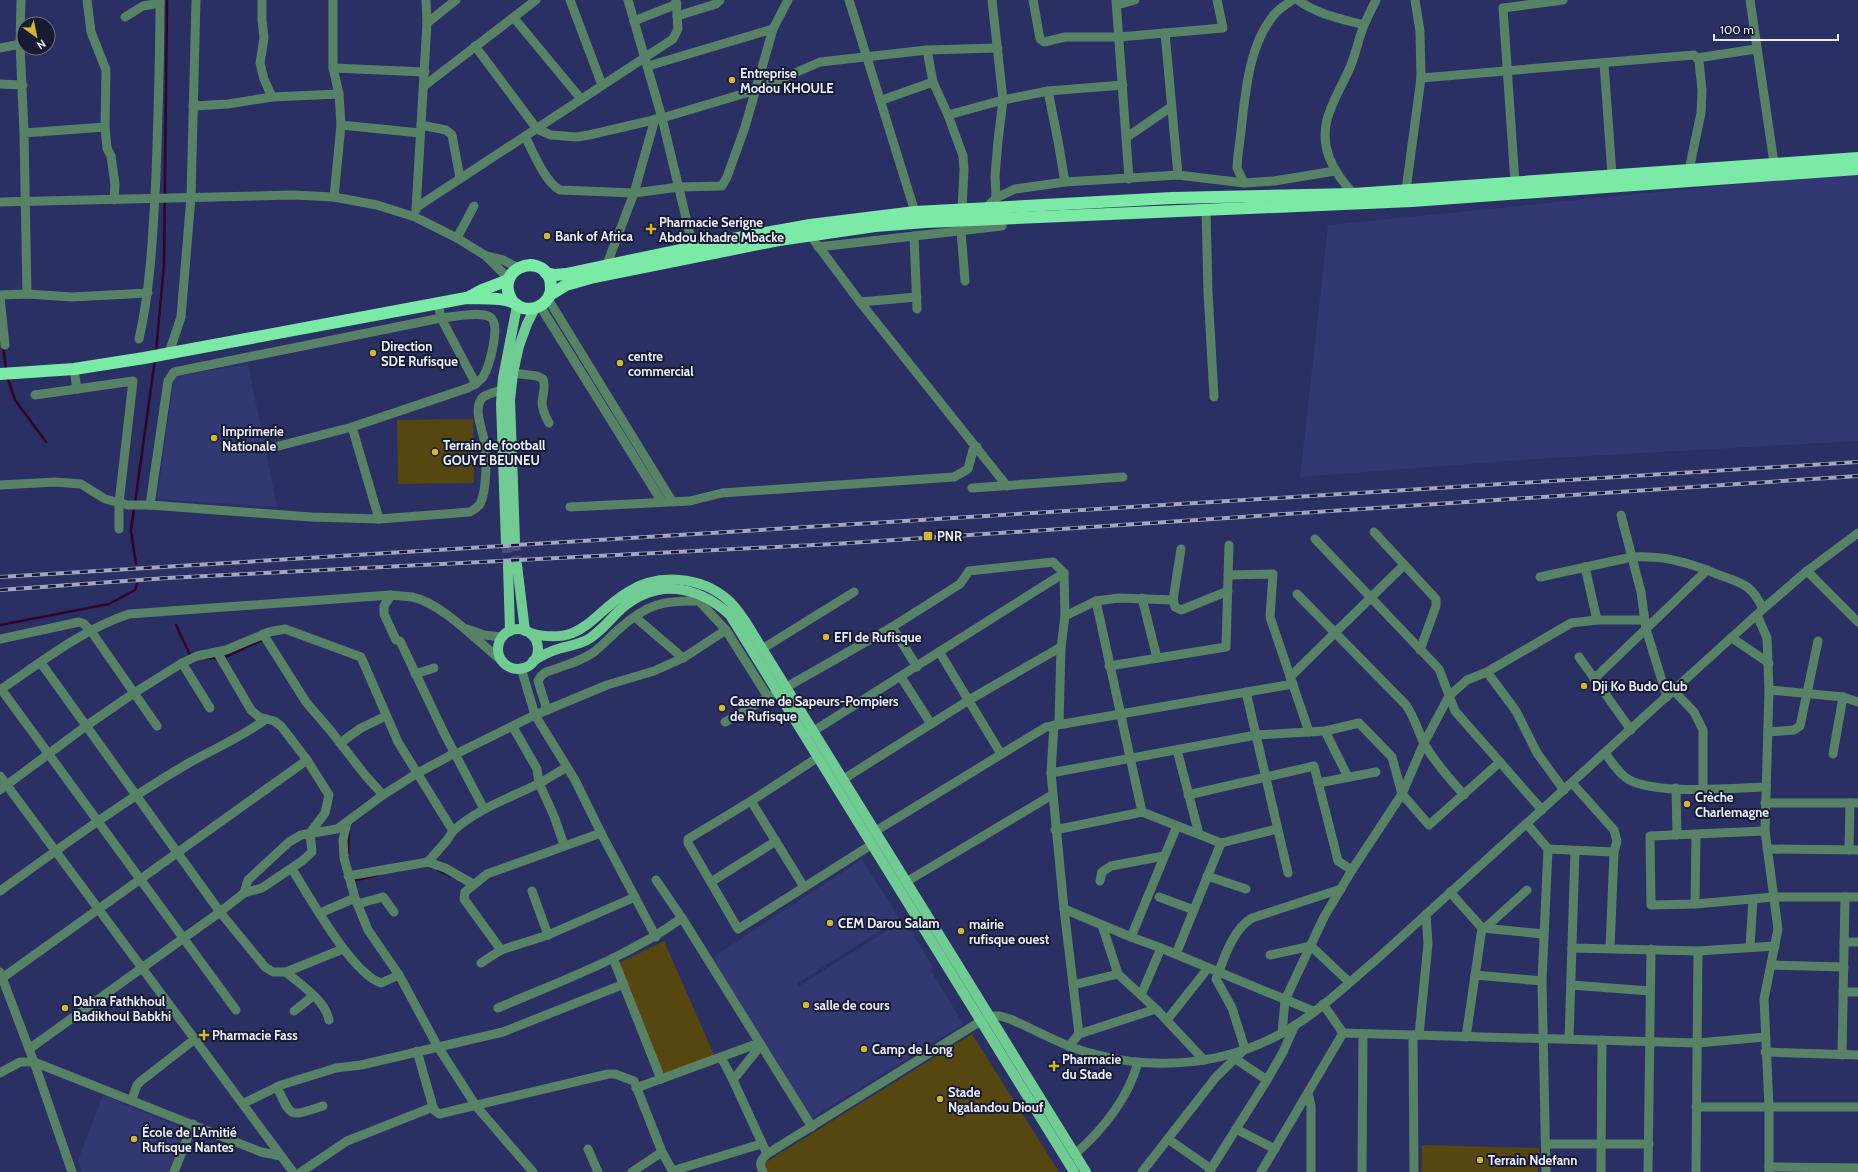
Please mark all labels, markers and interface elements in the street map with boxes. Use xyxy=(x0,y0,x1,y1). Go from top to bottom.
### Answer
north arrow xyxy=(16,16,56,56)
scale bar xyxy=(1714,16,1838,42)
text: 100 m xyxy=(1720,22,1754,37)
text: N xyxy=(34,36,49,52)
place label: Entreprise Modou KHOULE xyxy=(740,65,834,96)
marker: Entreprise Modou KHOULE xyxy=(727,75,737,85)
place label: Pharmacie Serigne Abdou khadre Mbacke xyxy=(659,214,784,245)
marker: Pharmacie Serigne Abdou khadre Mbacke xyxy=(646,224,656,234)
place label: Bank of Africa xyxy=(555,228,633,244)
marker: Bank of Africa xyxy=(542,231,552,241)
place label: Direction SDE Rufisque xyxy=(381,338,458,369)
marker: Direction SDE Rufisque xyxy=(368,348,378,358)
place label: centre commercial xyxy=(628,348,694,379)
marker: centre commercial xyxy=(615,358,625,368)
place label: Imprimerie Nationale xyxy=(222,423,284,454)
marker: Imprimerie Nationale xyxy=(209,433,219,443)
place label: Terrain de football GOUYE BEUNEU xyxy=(443,437,546,468)
marker: Terrain de football GOUYE BEUNEU xyxy=(430,447,440,457)
place label: PNR xyxy=(937,528,962,544)
marker: PNR xyxy=(922,530,934,542)
place label: EFI de Rufisque xyxy=(834,629,922,645)
marker: EFI de Rufisque xyxy=(821,632,831,642)
place label: Dji Ko Budo Club xyxy=(1592,678,1688,694)
marker: Dji Ko Budo Club xyxy=(1579,681,1589,691)
place label: Caserne de Sapeurs-Pompiers de Rufisque xyxy=(730,693,899,724)
marker: Caserne de Sapeurs-Pompiers de Rufisque xyxy=(717,703,727,713)
place label: Crèche Charlemagne xyxy=(1695,789,1769,820)
marker: Crèche Charlemagne xyxy=(1682,799,1692,809)
place label: CEM Darou Salam xyxy=(838,915,940,931)
place label: mairie rufisque ouest xyxy=(969,916,1050,947)
marker: CEM Darou Salam xyxy=(825,918,835,928)
marker: mairie rufisque ouest xyxy=(956,926,966,936)
place label: Dahra Fathkhoul Badikhoul Babkhi xyxy=(73,993,171,1024)
place label: salle de cours xyxy=(814,997,890,1013)
marker: salle de cours xyxy=(801,1000,811,1010)
marker: Dahra Fathkhoul Badikhoul Babkhi xyxy=(60,1003,70,1013)
place label: Pharmacie Fass xyxy=(212,1027,298,1043)
marker: Pharmacie Fass xyxy=(199,1030,209,1040)
place label: Camp de Long xyxy=(872,1041,953,1057)
marker: Camp de Long xyxy=(859,1044,869,1054)
place label: Pharmacie du Stade xyxy=(1062,1051,1121,1082)
marker: Pharmacie du Stade xyxy=(1049,1061,1059,1071)
place label: Stade Ngalandou Diouf xyxy=(948,1084,1044,1115)
marker: Stade Ngalandou Diouf xyxy=(935,1094,945,1104)
place label: École de L'Amitié Rufisque Nantes xyxy=(142,1123,237,1155)
marker: École de L'Amitié Rufisque Nantes xyxy=(129,1134,139,1144)
place label: Terrain Ndefann xyxy=(1488,1152,1577,1168)
marker: Terrain Ndefann xyxy=(1475,1155,1485,1165)

